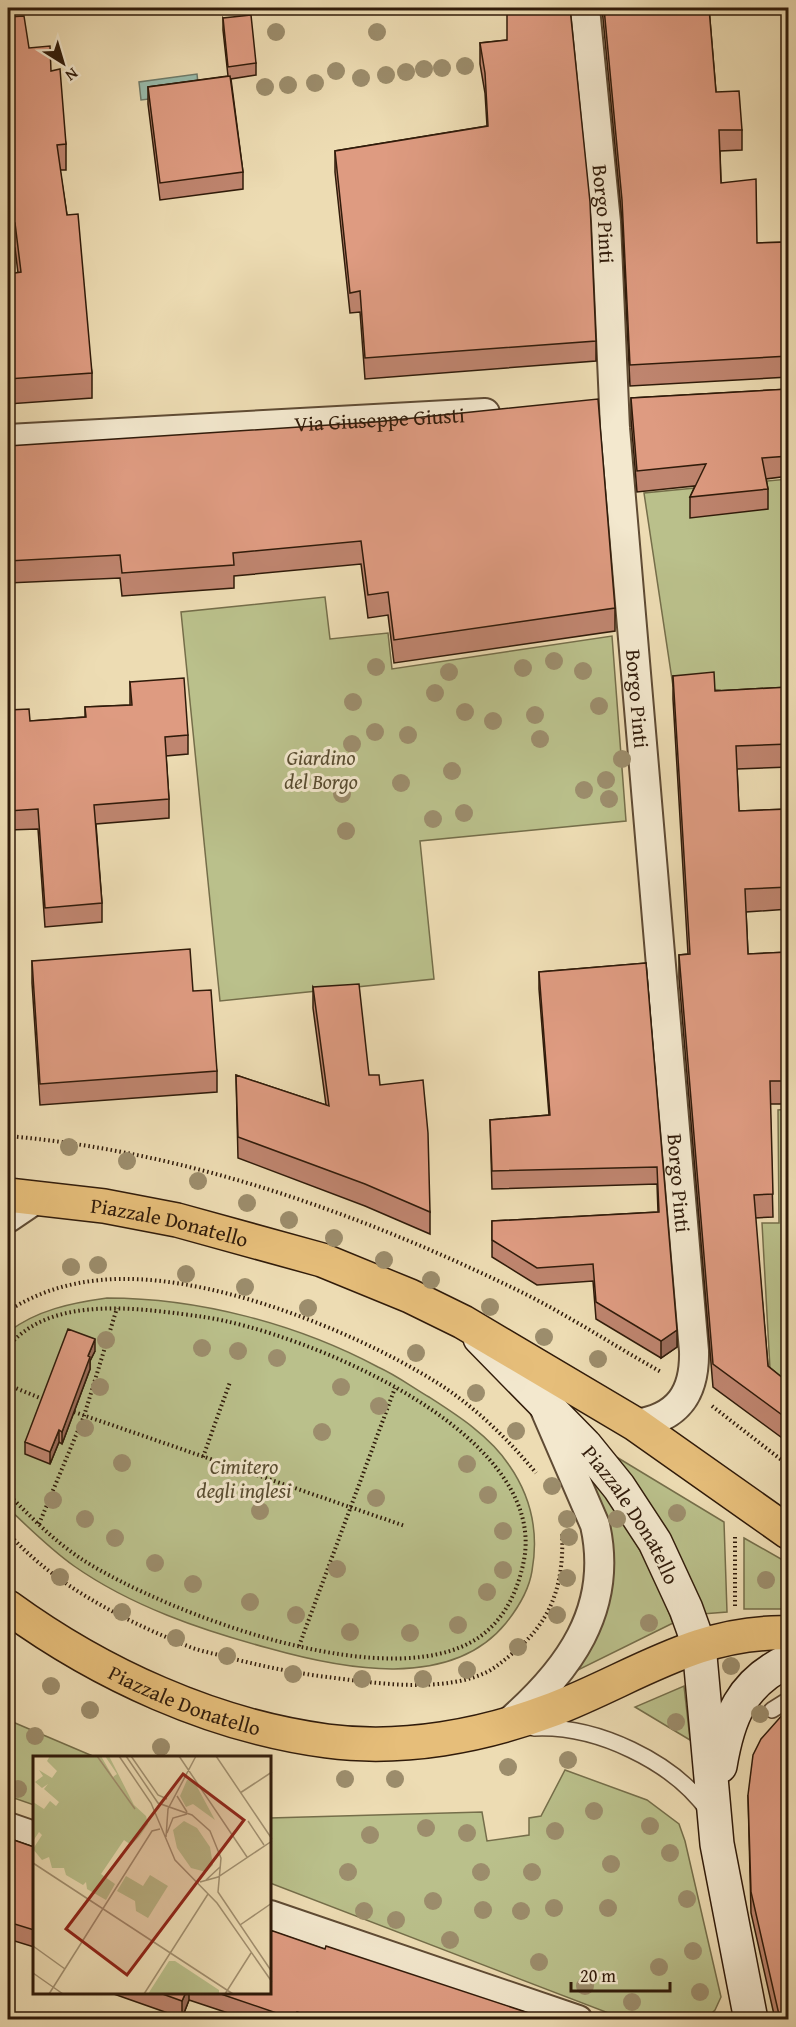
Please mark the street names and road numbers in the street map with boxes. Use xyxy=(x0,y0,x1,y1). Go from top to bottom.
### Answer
street label: Borgo Pinti xyxy=(585,163,623,264)
street label: Via Giuseppe Giusti xyxy=(293,399,466,439)
street label: Borgo Pinti xyxy=(618,648,658,750)
street label: Borgo Pinti xyxy=(660,1132,699,1234)
street label: Piazzale Donatello xyxy=(89,1189,252,1254)
street label: Piazzale Donatello xyxy=(575,1438,688,1589)
street label: Piazzale Donatello xyxy=(103,1657,264,1743)

